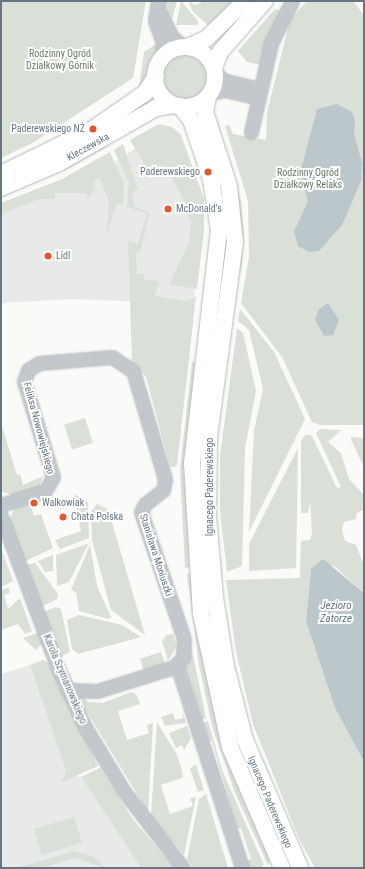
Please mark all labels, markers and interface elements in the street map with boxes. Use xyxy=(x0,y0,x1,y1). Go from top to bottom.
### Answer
park label: Rodzinny Ogród Działkowy Górnik xyxy=(26,47,94,70)
place label: Paderewskiego NŻ xyxy=(11,123,85,135)
marker: Paderewskiego NŻ xyxy=(88,124,98,134)
street label: Kleczewska xyxy=(65,131,111,163)
place label: Paderewskiego xyxy=(140,166,200,178)
park label: Rodzinny Ogród Działkowy Relaks xyxy=(274,166,342,190)
marker: Paderewskiego xyxy=(203,167,213,177)
place label: McDonald's xyxy=(176,203,222,215)
marker: McDonald's xyxy=(163,204,173,214)
place label: Lidl xyxy=(56,250,70,262)
marker: Lidl xyxy=(43,251,53,261)
street label: Feliksa Nowowiejskiego xyxy=(21,381,57,475)
street label: Ignacego Paderewskiego xyxy=(204,438,216,536)
place label: Walkowiak xyxy=(42,497,84,509)
marker: Walkowiak xyxy=(29,498,39,508)
place label: Chata Polska xyxy=(71,511,123,523)
marker: Chata Polska xyxy=(58,512,68,522)
street label: Stanisława Moniuszki xyxy=(137,512,175,598)
water label: Jezioro Zatorze xyxy=(320,600,352,626)
street label: Karola Szymanowskiego xyxy=(41,632,89,726)
street label: Ignacego Paderewskiego xyxy=(245,754,295,850)

